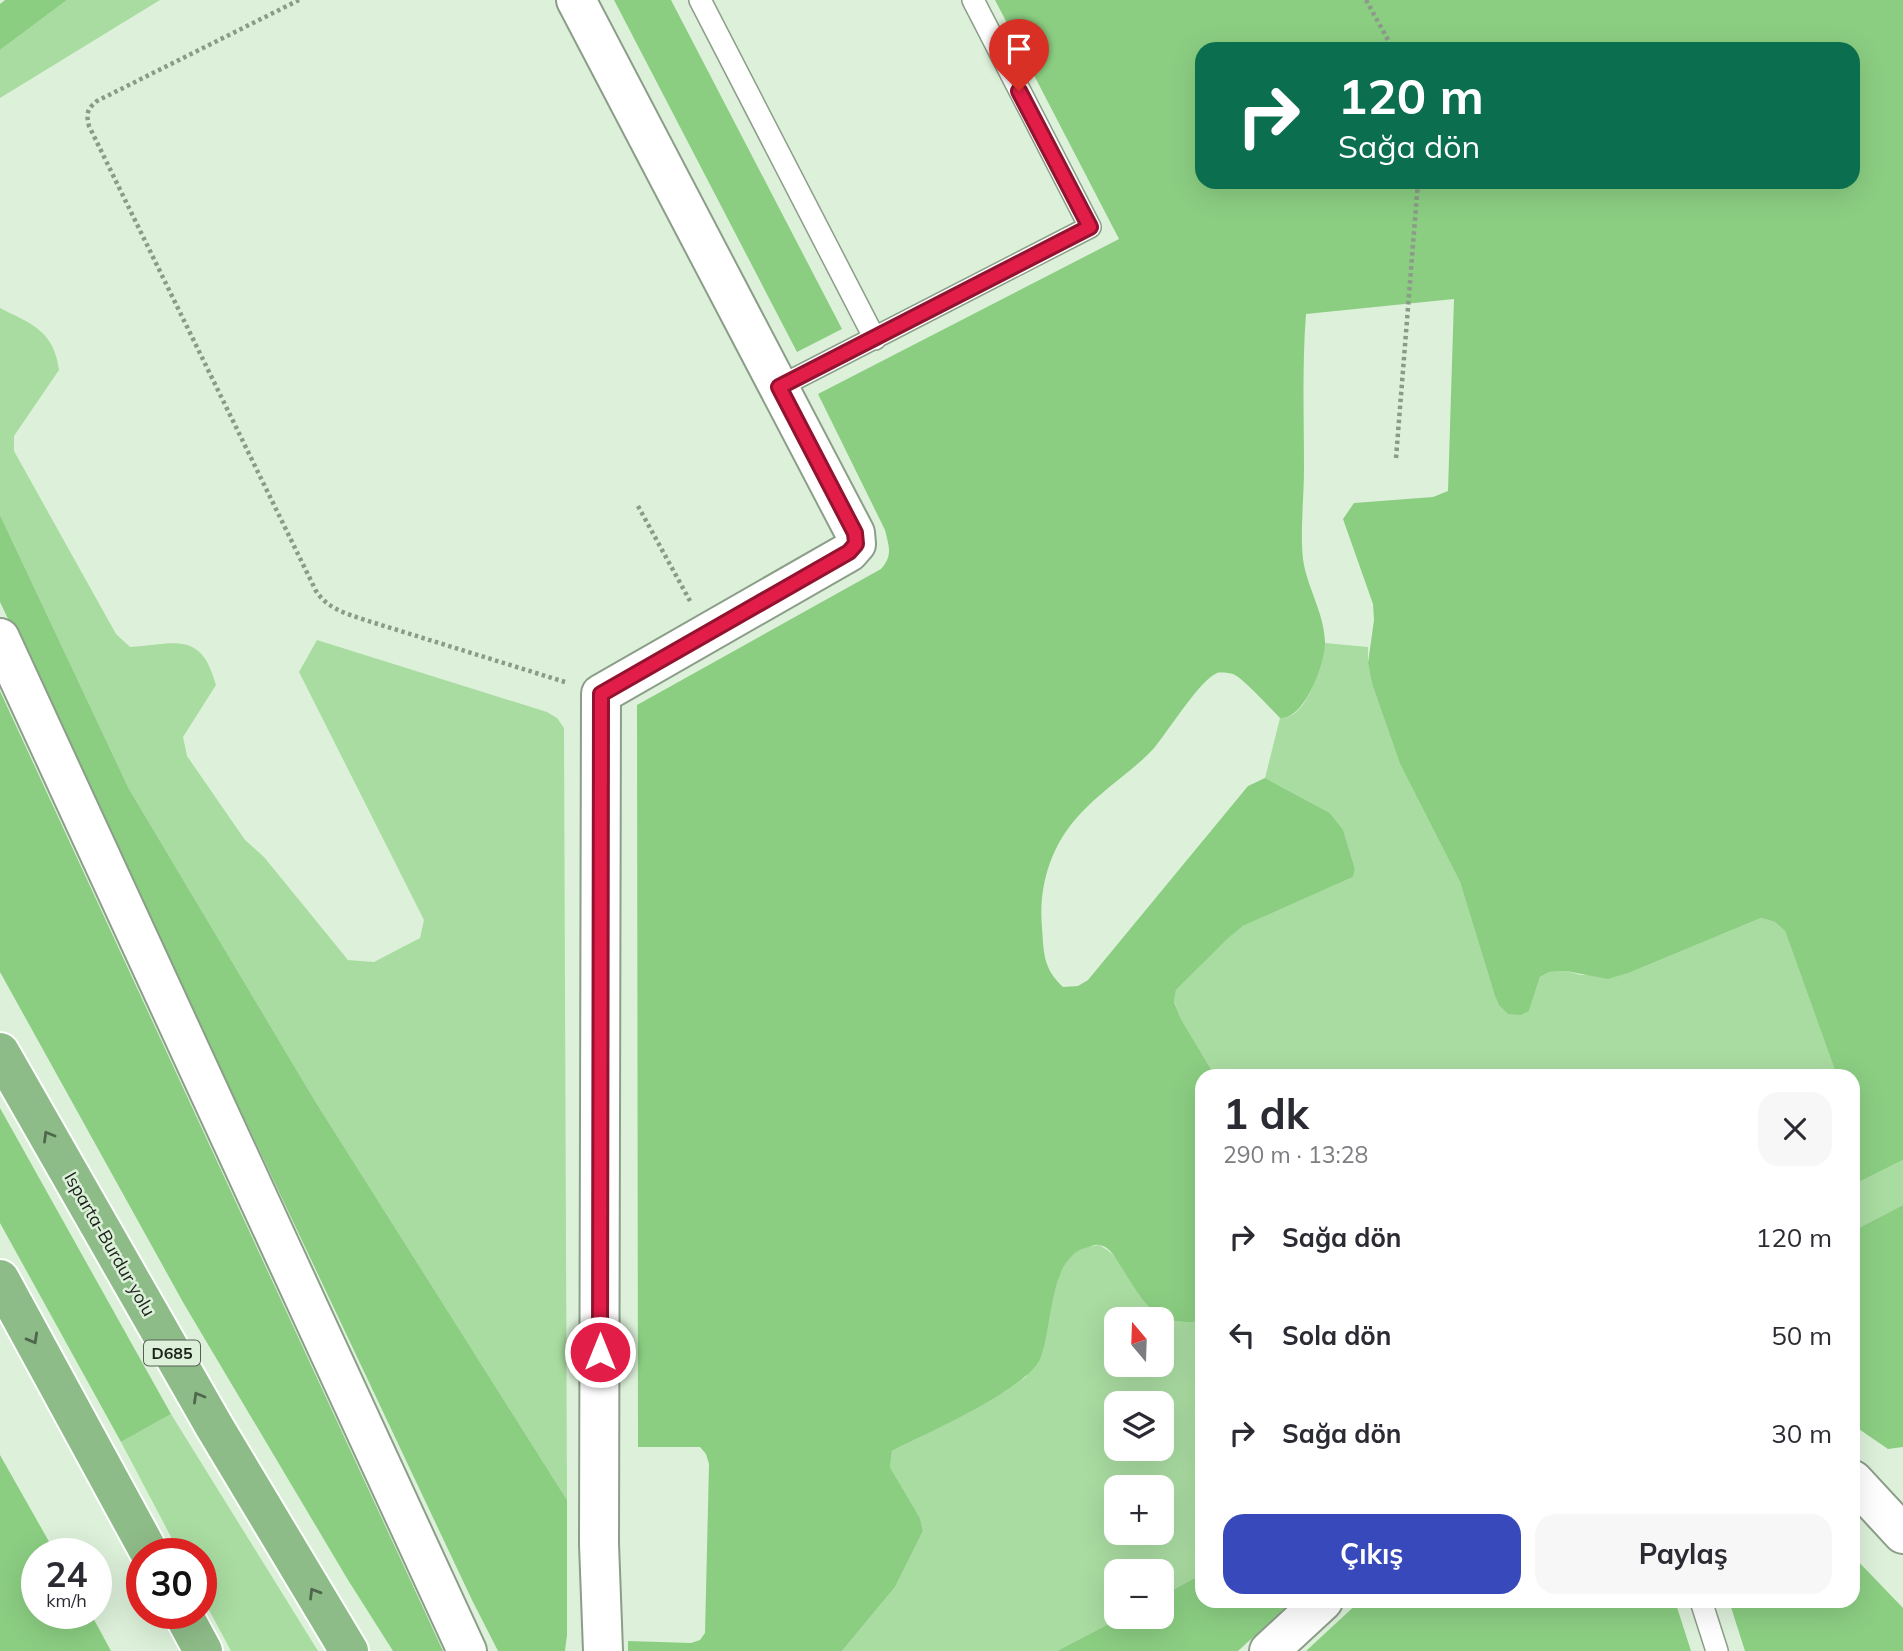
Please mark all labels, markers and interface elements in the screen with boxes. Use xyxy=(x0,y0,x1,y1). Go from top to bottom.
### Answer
pin xyxy=(989,19,1049,91)
icon: arrive xyxy=(1000,30,1038,68)
text: 120 m xyxy=(1338,65,1484,126)
icon: right xyxy=(1223,70,1314,161)
text: Sağa dön xyxy=(1338,126,1480,166)
text: 1 dk xyxy=(1223,1087,1309,1140)
button: close xyxy=(1758,1092,1832,1166)
one-way arrow xyxy=(43,1131,56,1143)
text: 290 m · 13:28 xyxy=(1223,1140,1368,1169)
street label: Isparta-Burdur yolu xyxy=(59,1168,161,1320)
icon: right xyxy=(1223,1218,1261,1256)
text: Sağa dön xyxy=(1282,1221,1402,1254)
text: 120 m xyxy=(1756,1221,1832,1254)
north arrow xyxy=(1104,1307,1174,1377)
map controls xyxy=(1104,1307,1174,1629)
position arrow xyxy=(563,1315,637,1389)
icon: left xyxy=(1223,1316,1261,1354)
text: Sola dön xyxy=(1282,1319,1391,1352)
text: 50 m xyxy=(1771,1319,1832,1352)
one-way arrow xyxy=(25,1332,38,1345)
road number: D685 xyxy=(144,1340,200,1366)
button: layers xyxy=(1104,1391,1174,1461)
one-way arrow xyxy=(193,1392,206,1405)
icon: right xyxy=(1223,1414,1261,1452)
text: Sağa dön xyxy=(1282,1417,1402,1450)
text: 30 m xyxy=(1771,1417,1832,1450)
button: + xyxy=(1104,1475,1174,1545)
button: Çıkış xyxy=(1223,1514,1521,1594)
button: Paylaş xyxy=(1535,1514,1832,1594)
speed limit sign: 30 xyxy=(126,1538,217,1629)
text: 24 xyxy=(45,1552,88,1596)
button: − xyxy=(1104,1559,1174,1629)
one-way arrow xyxy=(310,1587,323,1600)
text: km/h xyxy=(46,1589,87,1612)

